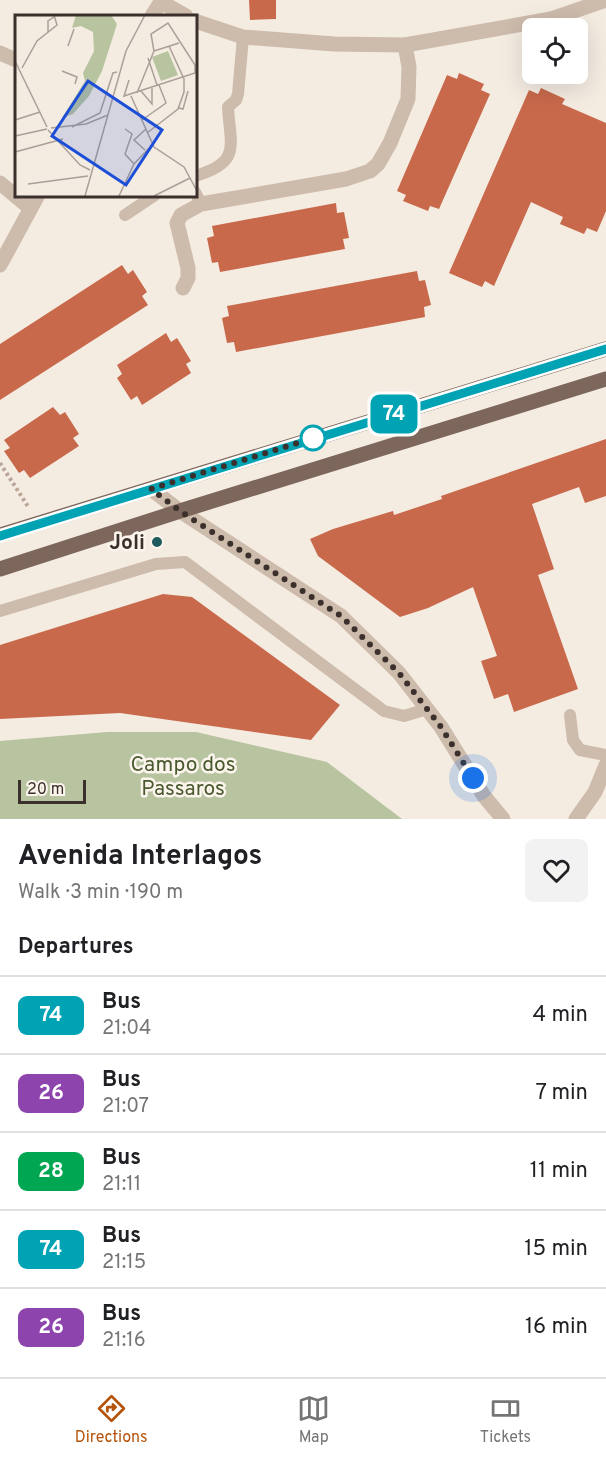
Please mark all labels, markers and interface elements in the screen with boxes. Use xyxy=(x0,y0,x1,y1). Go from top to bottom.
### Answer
inset map xyxy=(15,15,196,196)
map controls xyxy=(522,18,588,84)
button: locate xyxy=(522,18,588,84)
line badge: 74 xyxy=(367,394,421,434)
text: 74 xyxy=(382,401,406,428)
unlabelled marker xyxy=(300,425,326,451)
place label: Joli xyxy=(109,530,145,557)
marker: Joli xyxy=(150,535,164,549)
park label: Campo dos Passaros xyxy=(131,752,235,803)
your location xyxy=(458,763,488,793)
scale bar xyxy=(18,777,86,804)
text: 20 m xyxy=(27,780,64,800)
text: Avenida Interlagos xyxy=(18,839,262,875)
button: heart xyxy=(525,839,588,902)
text: Walk · 3 min · 190 m xyxy=(18,880,183,906)
text: Departures xyxy=(18,934,134,961)
text: Bus xyxy=(102,989,141,1016)
text: 74 xyxy=(39,1002,63,1029)
text: 4 min xyxy=(533,1002,588,1029)
text: 21:04 xyxy=(102,1016,151,1042)
text: Bus xyxy=(102,1067,141,1094)
text: 26 xyxy=(38,1080,64,1107)
text: 7 min xyxy=(536,1080,588,1107)
text: 21:07 xyxy=(102,1094,149,1120)
text: Bus xyxy=(102,1145,141,1172)
text: 28 xyxy=(38,1158,64,1185)
text: 11 min xyxy=(530,1158,588,1185)
text: 21:11 xyxy=(102,1172,141,1198)
text: Bus xyxy=(102,1223,141,1250)
text: 74 xyxy=(39,1236,63,1263)
text: 15 min xyxy=(524,1236,588,1263)
text: 21:15 xyxy=(102,1250,146,1276)
text: Bus xyxy=(102,1301,141,1328)
text: 26 xyxy=(38,1314,64,1341)
text: 16 min xyxy=(525,1314,588,1341)
text: 21:16 xyxy=(102,1328,146,1354)
tab: Directions xyxy=(75,1392,148,1448)
tab: Map xyxy=(297,1392,330,1448)
tab: Tickets xyxy=(480,1392,531,1448)

